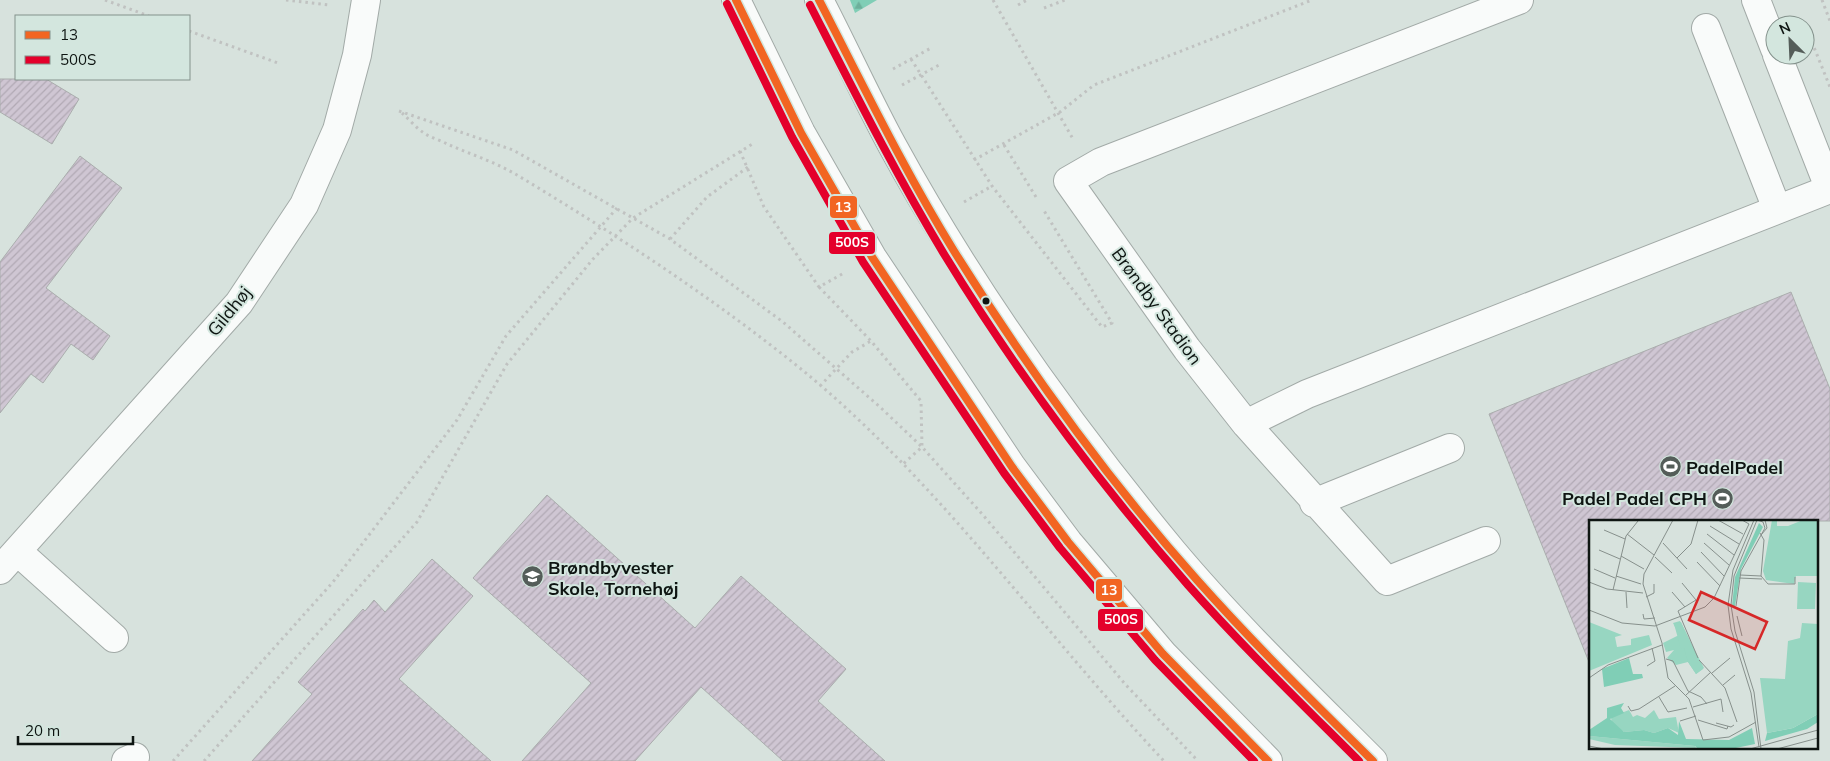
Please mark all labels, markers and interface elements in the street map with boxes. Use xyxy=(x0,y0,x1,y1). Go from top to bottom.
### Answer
legend xyxy=(15,15,190,80)
north arrow xyxy=(1765,15,1815,65)
text: N xyxy=(1776,18,1793,38)
text: 13 xyxy=(60,25,78,44)
text: 500S xyxy=(60,50,96,69)
line badge: 13 xyxy=(829,195,858,219)
text: 13 xyxy=(835,198,851,216)
line badge: 500S xyxy=(828,231,876,255)
text: 500S xyxy=(835,233,869,251)
street label: Brøndby Stadion xyxy=(1107,243,1207,369)
street label: Gildhøj xyxy=(202,281,256,341)
unlabelled marker xyxy=(981,296,991,306)
sports icon: PadelPadel xyxy=(1658,455,1682,479)
place label: PadelPadel xyxy=(1686,456,1783,479)
sports icon: Padel Padel CPH xyxy=(1711,486,1735,510)
place label: Padel Padel CPH xyxy=(1562,487,1707,510)
inset map xyxy=(1589,520,1818,748)
place label: Brøndbyvester Skole, Tornehøj xyxy=(548,556,678,600)
school or university icon: Brøndbyvester Skole, Tornehøj xyxy=(520,565,544,589)
line badge: 13 xyxy=(1095,578,1123,602)
text: 13 xyxy=(1101,581,1117,599)
line badge: 500S xyxy=(1097,608,1144,632)
text: 500S xyxy=(1104,610,1138,628)
scale bar xyxy=(18,714,132,746)
text: 20 m xyxy=(25,721,60,740)

